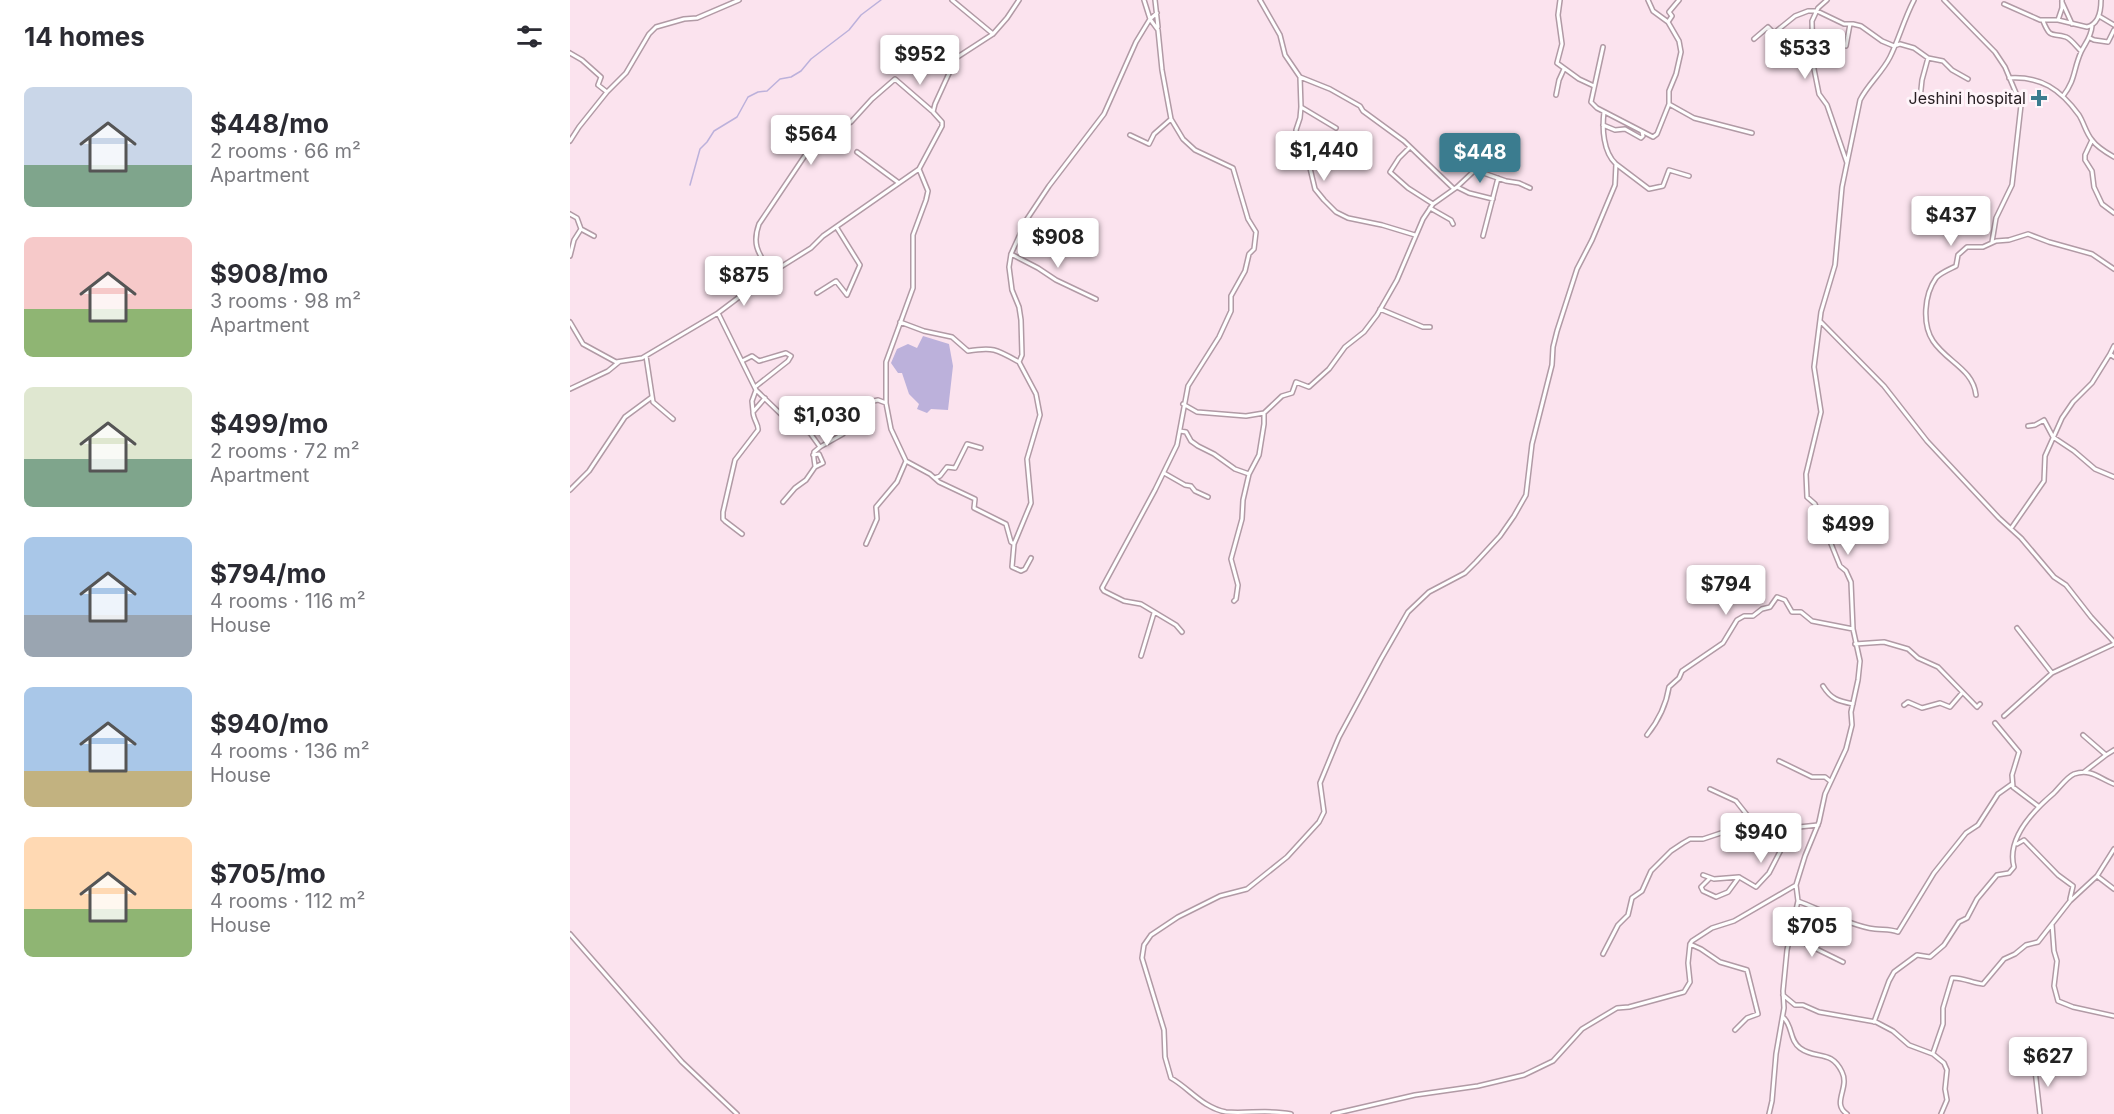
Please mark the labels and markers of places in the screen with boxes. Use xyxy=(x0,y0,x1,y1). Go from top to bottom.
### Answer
pin: $533 xyxy=(1769,29,1841,80)
pin: $952 xyxy=(884,35,956,86)
place label: Jeshini hospital xyxy=(1909,88,2026,108)
marker: Jeshini hospital xyxy=(2030,89,2048,107)
pin: $564 xyxy=(775,115,847,166)
pin: $1,440 xyxy=(1275,131,1373,182)
pin: $448 xyxy=(1444,133,1516,184)
pin: $437 xyxy=(1915,196,1987,247)
pin: $908 xyxy=(1022,218,1094,269)
pin: $875 xyxy=(708,256,780,307)
pin: $1,030 xyxy=(778,396,876,447)
pin: $499 xyxy=(1812,505,1884,556)
pin: $794 xyxy=(1690,565,1762,616)
pin: $940 xyxy=(1725,813,1797,864)
pin: $705 xyxy=(1776,907,1848,958)
pin: $627 xyxy=(2012,1037,2084,1088)

